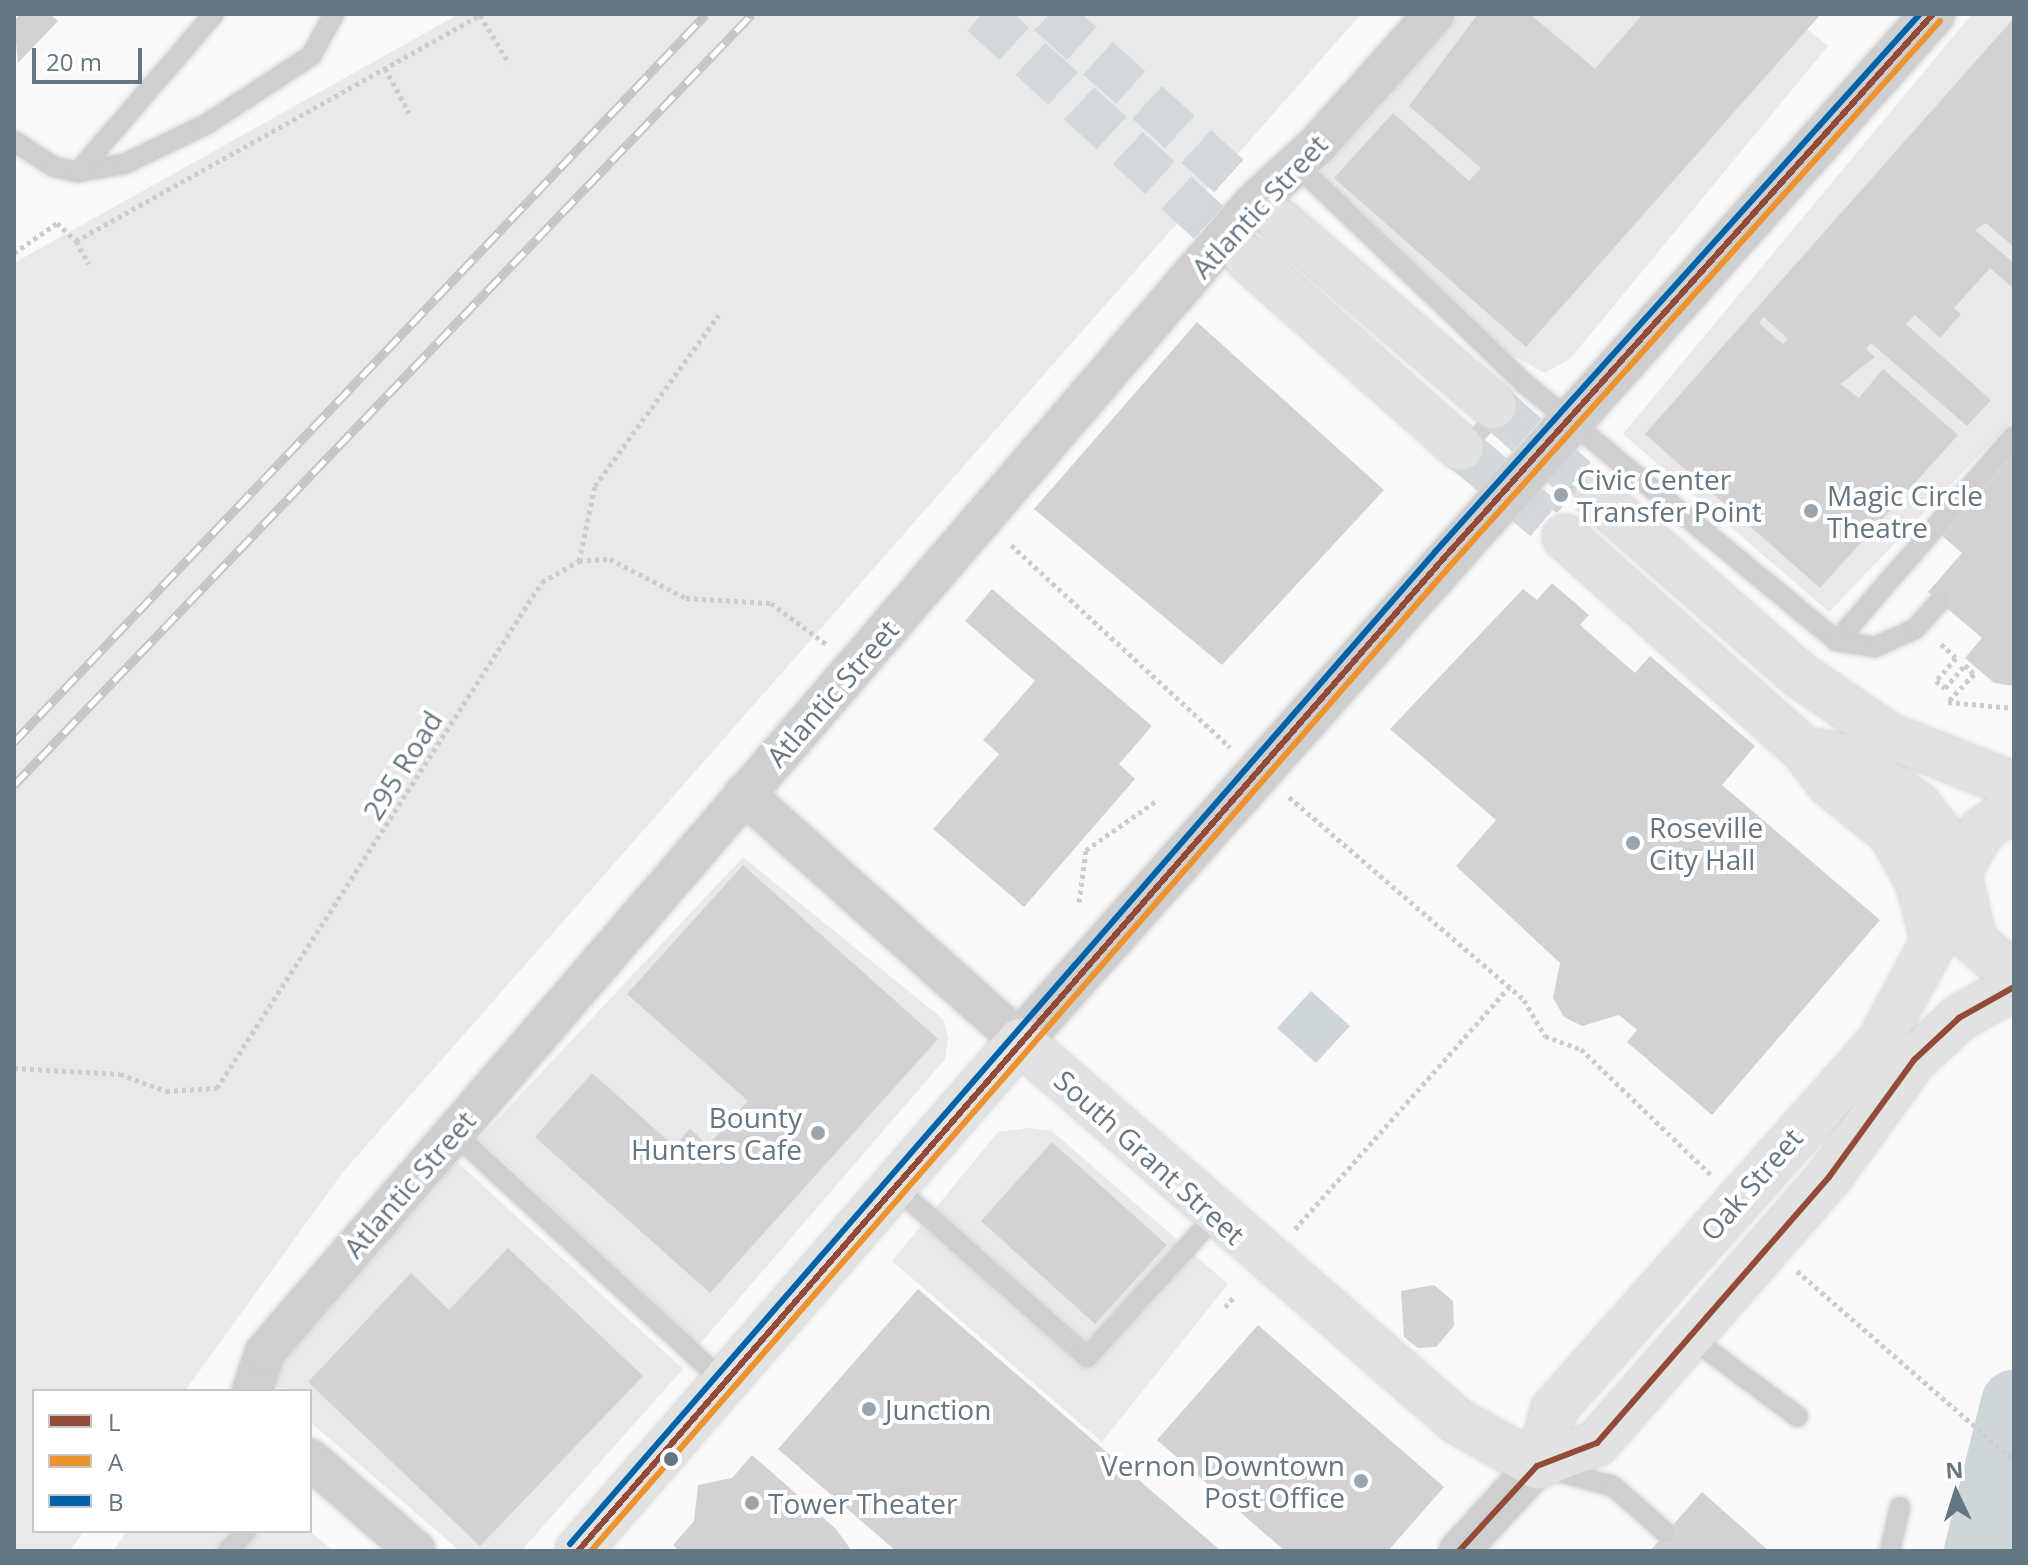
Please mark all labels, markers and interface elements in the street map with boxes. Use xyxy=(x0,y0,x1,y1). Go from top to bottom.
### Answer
scale bar xyxy=(36,32,146,82)
text: 20 m xyxy=(46,45,102,78)
street label: Atlantic Street xyxy=(1184,127,1334,285)
place label: Civic Center Transfer Point xyxy=(1577,462,1762,528)
place label: Magic Circle Theatre xyxy=(1827,478,1983,544)
marker: Civic Center Transfer Point xyxy=(1552,486,1570,504)
marker: Magic Circle Theatre xyxy=(1802,502,1820,520)
street label: Atlantic Street xyxy=(759,613,905,773)
street label: 295 Road xyxy=(355,704,449,826)
place label: Roseville City Hall xyxy=(1649,810,1763,876)
marker: Roseville City Hall xyxy=(1624,834,1642,852)
street label: South Grant Street xyxy=(1048,1063,1252,1251)
place label: Bounty Hunters Cafe xyxy=(631,1100,802,1166)
street label: Atlantic Street xyxy=(336,1104,482,1264)
street label: Oak Street xyxy=(1693,1121,1809,1247)
marker: Bounty Hunters Cafe xyxy=(809,1124,827,1142)
legend xyxy=(32,1389,312,1533)
place label: Junction xyxy=(885,1392,991,1426)
marker: Junction xyxy=(860,1400,878,1418)
text: L xyxy=(108,1405,121,1438)
text: A xyxy=(108,1445,123,1478)
place label: Vernon Downtown Post Office xyxy=(1101,1448,1345,1514)
unlabelled marker xyxy=(663,1451,679,1467)
north arrow xyxy=(1916,1453,1996,1533)
text: N xyxy=(1944,1453,1964,1485)
marker: Vernon Downtown Post Office xyxy=(1352,1472,1370,1490)
text: B xyxy=(108,1485,124,1518)
place label: Tower Theater xyxy=(768,1486,957,1520)
marker: Tower Theater xyxy=(743,1494,761,1512)

